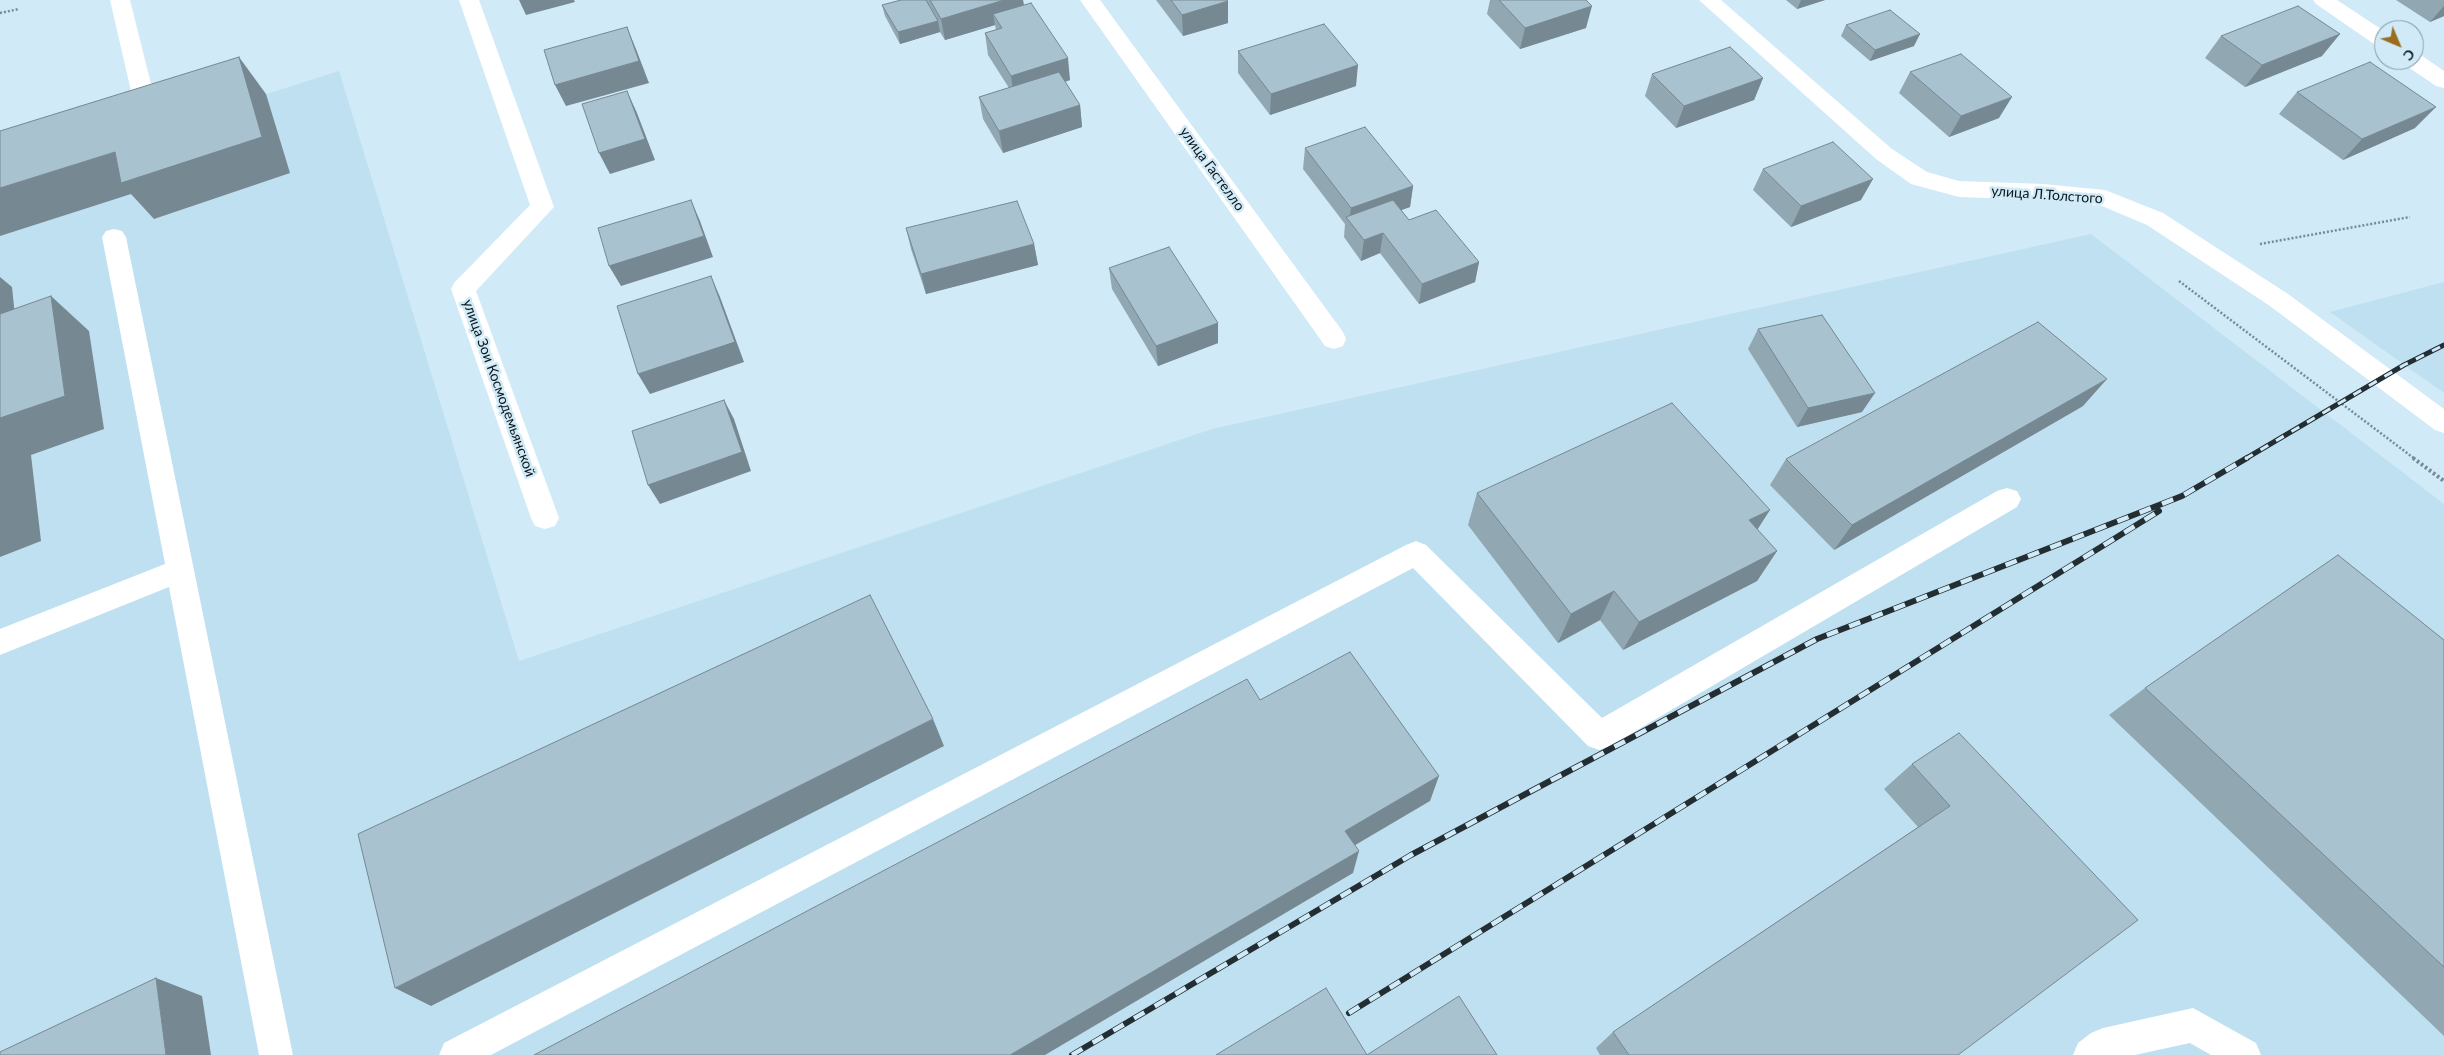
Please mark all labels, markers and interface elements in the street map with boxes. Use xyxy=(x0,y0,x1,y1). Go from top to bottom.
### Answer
north arrow xyxy=(2374,20,2424,70)
text: С xyxy=(2400,46,2419,65)
street label: улица Гастелло xyxy=(1176,124,1248,214)
street label: улица Л.Толстого xyxy=(1991,183,2103,207)
street label: улица Зои Космодемьянской xyxy=(459,297,539,479)

